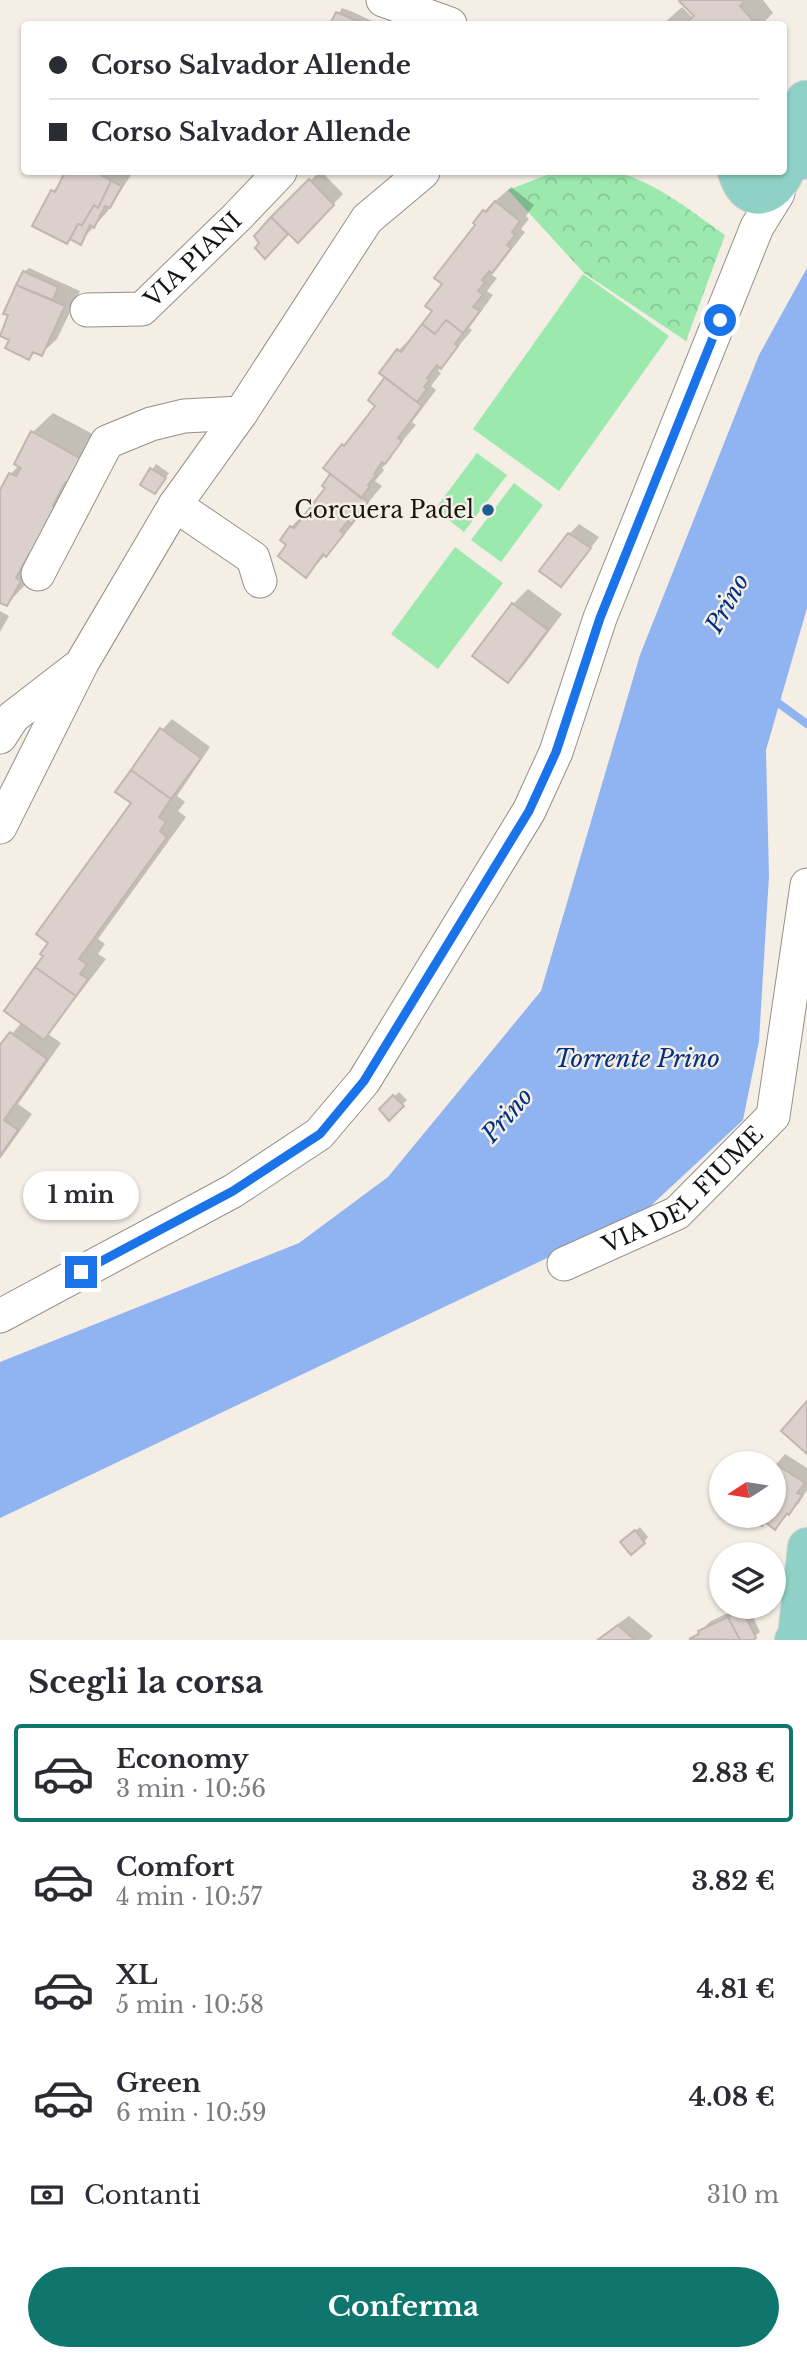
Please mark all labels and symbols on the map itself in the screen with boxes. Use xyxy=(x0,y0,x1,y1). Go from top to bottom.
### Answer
street label: VIA PIANI xyxy=(138,206,247,314)
route start xyxy=(704,304,736,336)
place label: Corcuera Padel xyxy=(294,496,474,524)
marker: Corcuera Padel xyxy=(480,502,496,518)
water label: Prino xyxy=(699,568,755,638)
water label: Torrente Prino xyxy=(554,1044,720,1073)
water label: Prino xyxy=(475,1082,539,1149)
street label: VIA DEL FIUME xyxy=(597,1120,769,1259)
callout: 1 min xyxy=(23,1170,139,1220)
route end xyxy=(65,1256,97,1288)
north arrow xyxy=(709,1451,786,1528)

